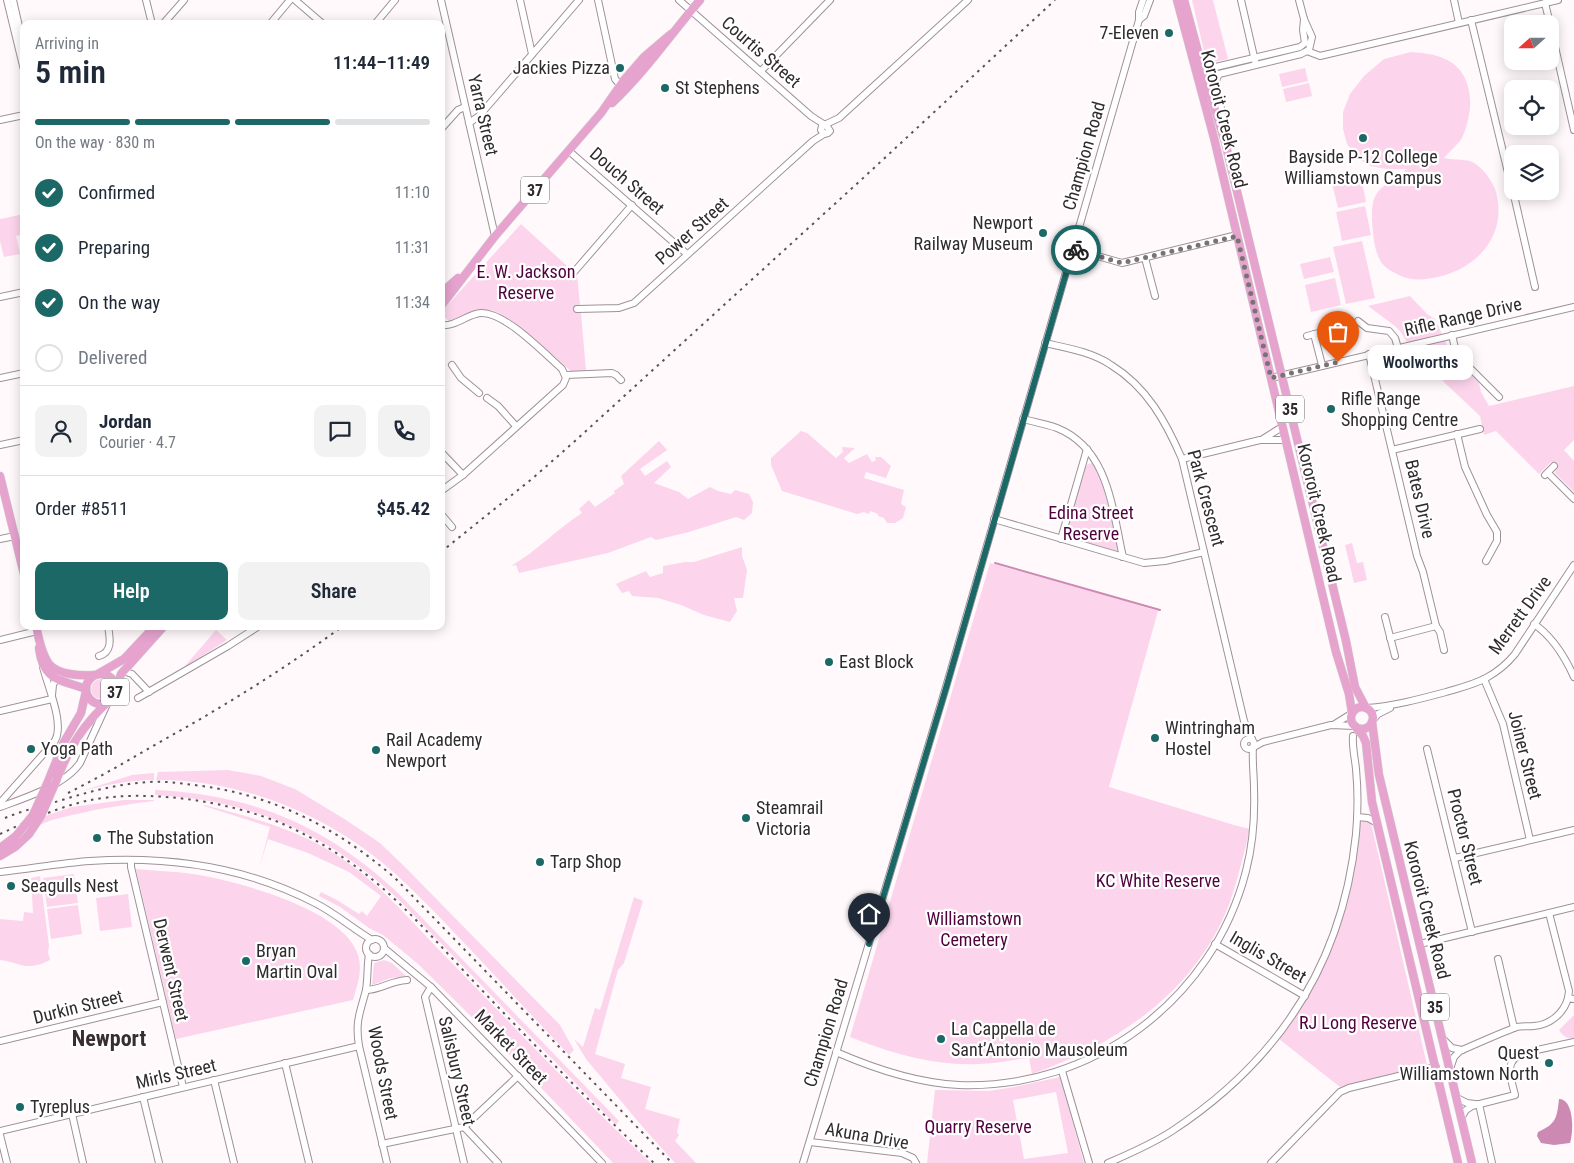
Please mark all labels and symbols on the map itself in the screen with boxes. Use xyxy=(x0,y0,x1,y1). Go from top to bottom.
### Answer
street label: Courtis Street xyxy=(718,12,805,92)
north arrow xyxy=(1504,15,1559,70)
place label: 7-Eleven xyxy=(1100,22,1159,43)
marker: 7-Eleven xyxy=(1163,27,1175,39)
street label: Kororoit Creek Road xyxy=(1197,48,1252,190)
place label: Jackies Pizza xyxy=(513,57,610,78)
marker: Jackies Pizza xyxy=(614,62,626,74)
street label: Yarra Street xyxy=(464,72,503,158)
place label: St Stephens xyxy=(675,77,760,98)
marker: St Stephens xyxy=(659,82,671,94)
street label: Champion Road xyxy=(1058,99,1109,213)
marker: Bayside P-12 College Williamstown Campus xyxy=(1357,132,1369,144)
street label: Douch Street xyxy=(586,143,669,219)
place label: Bayside P-12 College Williamstown Campus xyxy=(1284,146,1442,188)
road number: 37 xyxy=(521,176,549,204)
street label: Power Street xyxy=(651,192,732,269)
place label: Newport Railway Museum xyxy=(914,212,1033,254)
courier xyxy=(1051,225,1101,275)
marker: Newport Railway Museum xyxy=(1037,227,1049,239)
park label: E. W. Jackson Reserve xyxy=(476,261,576,303)
street label: Rifle Range Drive xyxy=(1402,293,1524,340)
pin xyxy=(1317,311,1359,362)
callout: Woolworths xyxy=(1368,344,1473,380)
place label: Rifle Range Shopping Centre xyxy=(1341,388,1458,430)
road number: 35 xyxy=(1276,396,1304,422)
marker: Rifle Range Shopping Centre xyxy=(1325,403,1337,415)
street label: Kororoit Creek Road xyxy=(1293,442,1346,584)
street label: Park Crescent xyxy=(1184,447,1229,548)
street label: Bates Drive xyxy=(1401,457,1440,540)
park label: Edina Street Reserve xyxy=(1048,502,1134,544)
street label: Merrett Drive xyxy=(1484,571,1555,658)
place label: East Block xyxy=(839,651,914,672)
marker: East Block xyxy=(823,656,835,668)
road number: 37 xyxy=(101,679,129,706)
street label: Joiner Street xyxy=(1504,708,1547,801)
place label: Wintringham Hostel xyxy=(1165,717,1255,759)
place label: Rail Academy Newport xyxy=(386,729,483,771)
marker: Wintringham Hostel xyxy=(1149,732,1161,744)
place label: Yoga Path xyxy=(41,738,113,759)
marker: Yoga Path xyxy=(25,743,37,755)
marker: Rail Academy Newport xyxy=(370,744,382,756)
street label: Proctor Street xyxy=(1443,786,1488,887)
place label: Steamrail Victoria xyxy=(756,797,823,839)
marker: Steamrail Victoria xyxy=(740,812,752,824)
place label: The Substation xyxy=(107,827,214,848)
marker: The Substation xyxy=(91,832,103,844)
street label: Kororoit Creek Road xyxy=(1400,839,1455,981)
place label: Tarp Shop xyxy=(550,851,622,872)
marker: Tarp Shop xyxy=(534,856,546,868)
park label: KC White Reserve xyxy=(1096,870,1220,891)
place label: Seagulls Nest xyxy=(21,875,119,896)
marker: Seagulls Nest xyxy=(5,880,17,892)
pin xyxy=(848,893,890,944)
park label: Williamstown Cemetery xyxy=(926,908,1022,950)
street label: Derwent Street xyxy=(149,916,194,1023)
street label: Inglis Street xyxy=(1226,926,1310,987)
place label: Bryan Martin Oval xyxy=(256,940,338,982)
marker: Bryan Martin Oval xyxy=(240,955,252,967)
street label: Champion Road xyxy=(799,976,852,1090)
street label: Durkin Street xyxy=(31,985,125,1028)
road number: 35 xyxy=(1421,994,1449,1020)
street label: Market Street xyxy=(471,1005,552,1088)
park label: RJ Long Reserve xyxy=(1299,1012,1417,1033)
street label: Salisbury Street xyxy=(435,1014,480,1128)
place label: La Cappella de Sant’Antonio Mausoleum xyxy=(951,1018,1128,1060)
street label: Woods Street xyxy=(364,1024,403,1122)
district label: Newport xyxy=(72,1026,146,1051)
marker: La Cappella de Sant’Antonio Mausoleum xyxy=(935,1033,947,1045)
place label: Quest Williamstown North xyxy=(1400,1042,1539,1084)
street label: Mirls Street xyxy=(134,1054,218,1093)
marker: Quest Williamstown North xyxy=(1543,1057,1555,1069)
place label: Tyreplus xyxy=(30,1096,90,1117)
marker: Tyreplus xyxy=(14,1101,26,1113)
park label: Quarry Reserve xyxy=(924,1116,1032,1137)
street label: Akuna Drive xyxy=(824,1118,911,1153)

